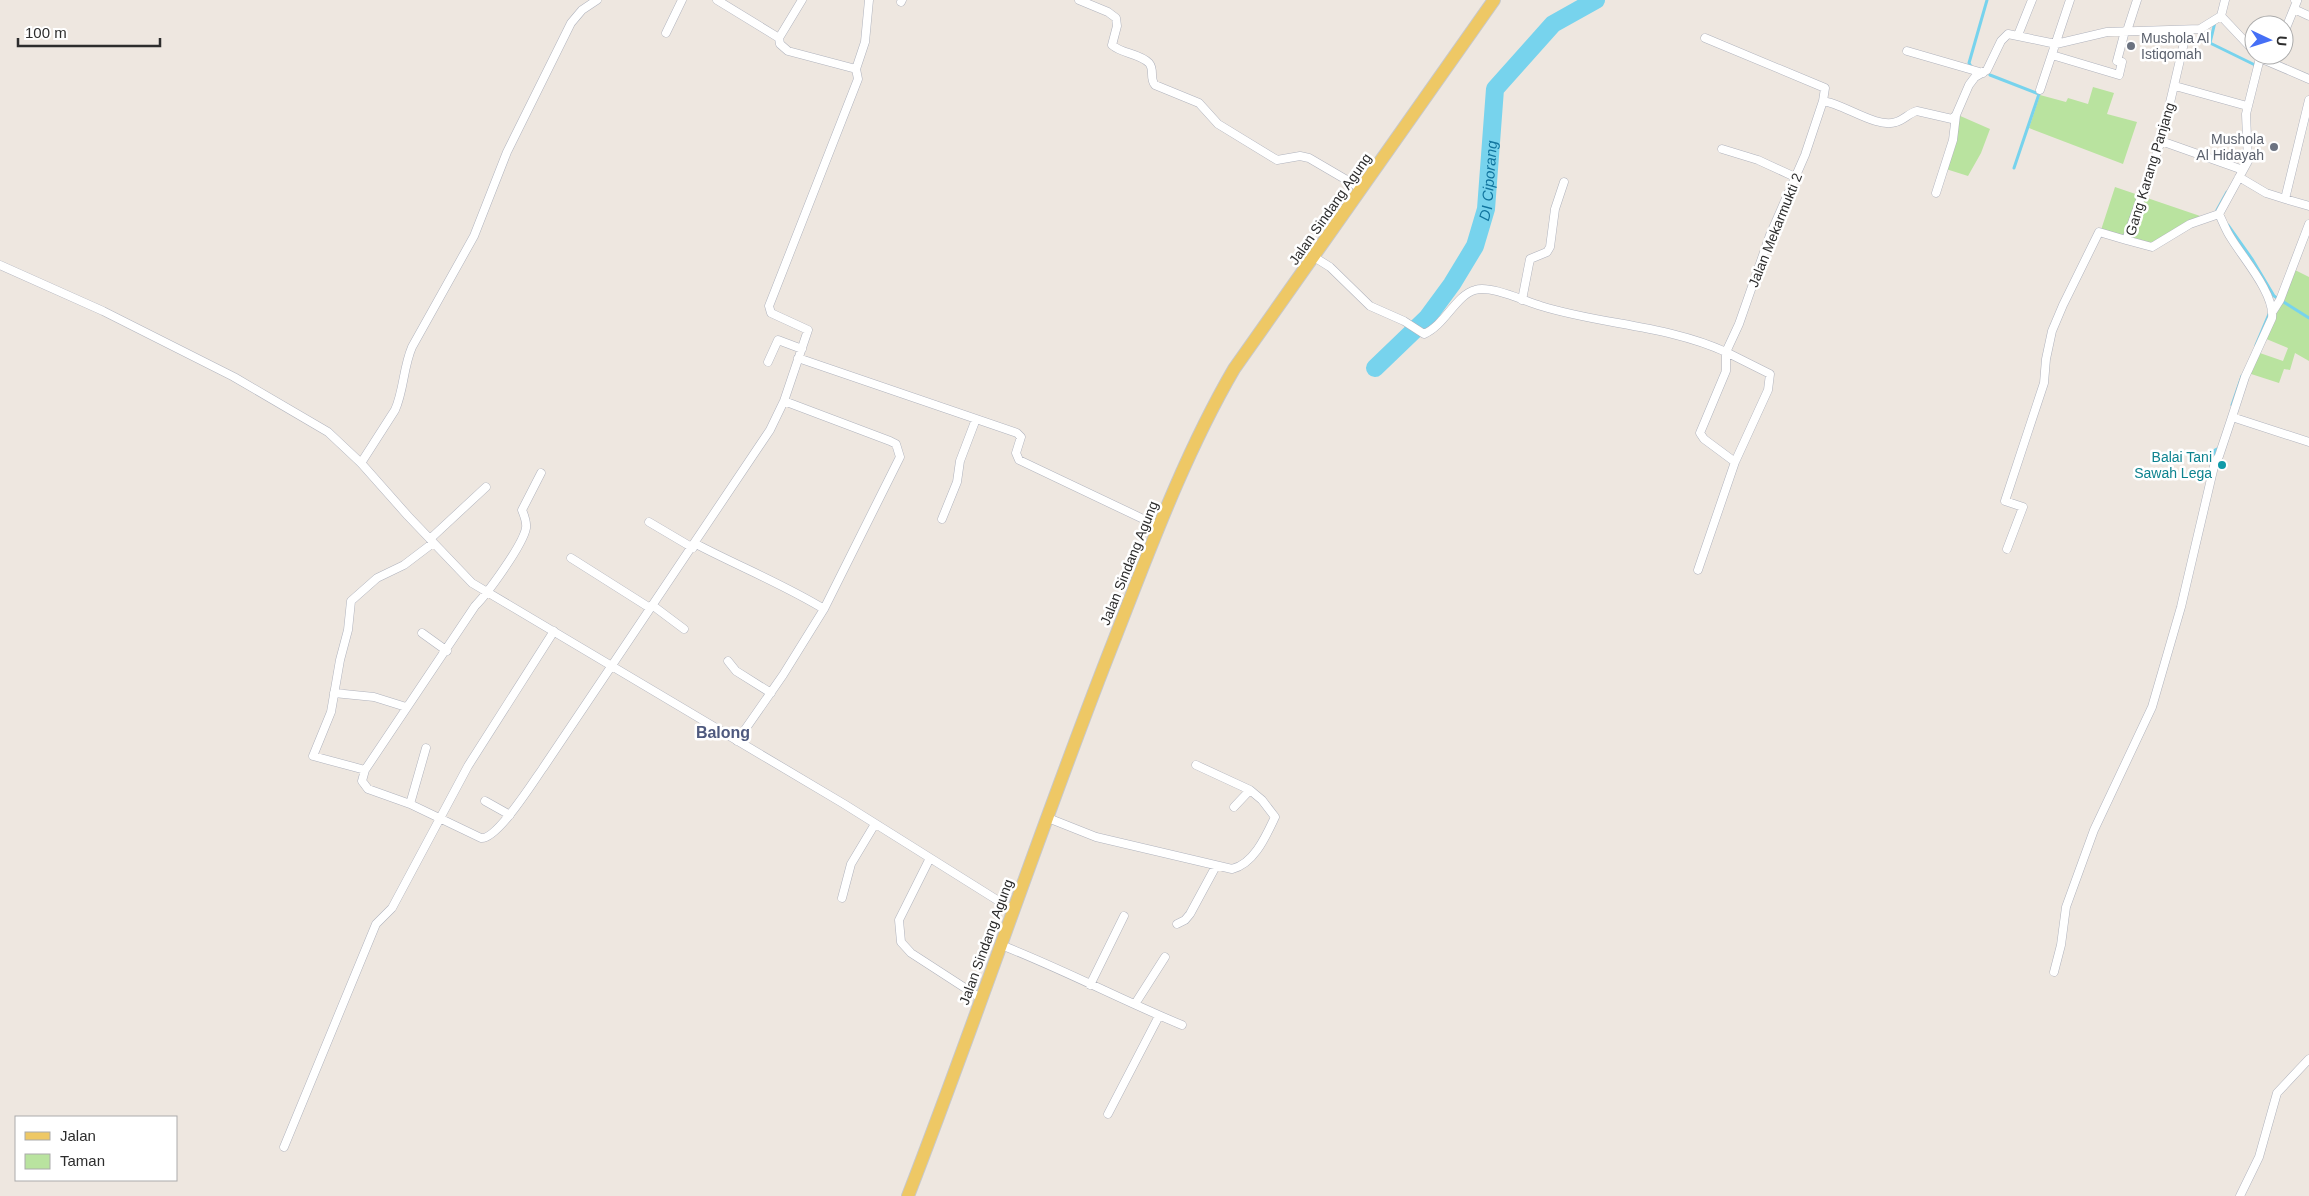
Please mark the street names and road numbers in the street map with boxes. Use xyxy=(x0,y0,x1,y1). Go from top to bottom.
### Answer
street label: Gang Karang Panjang xyxy=(2122,100,2178,238)
street label: Jalan Sindang Agung xyxy=(1285,150,1375,268)
street label: Jalan Mekarmukti 2 xyxy=(1745,171,1805,289)
street label: Jalan Sindang Agung xyxy=(1097,499,1161,627)
street label: Jalan Sindang Agung xyxy=(956,877,1016,1007)

